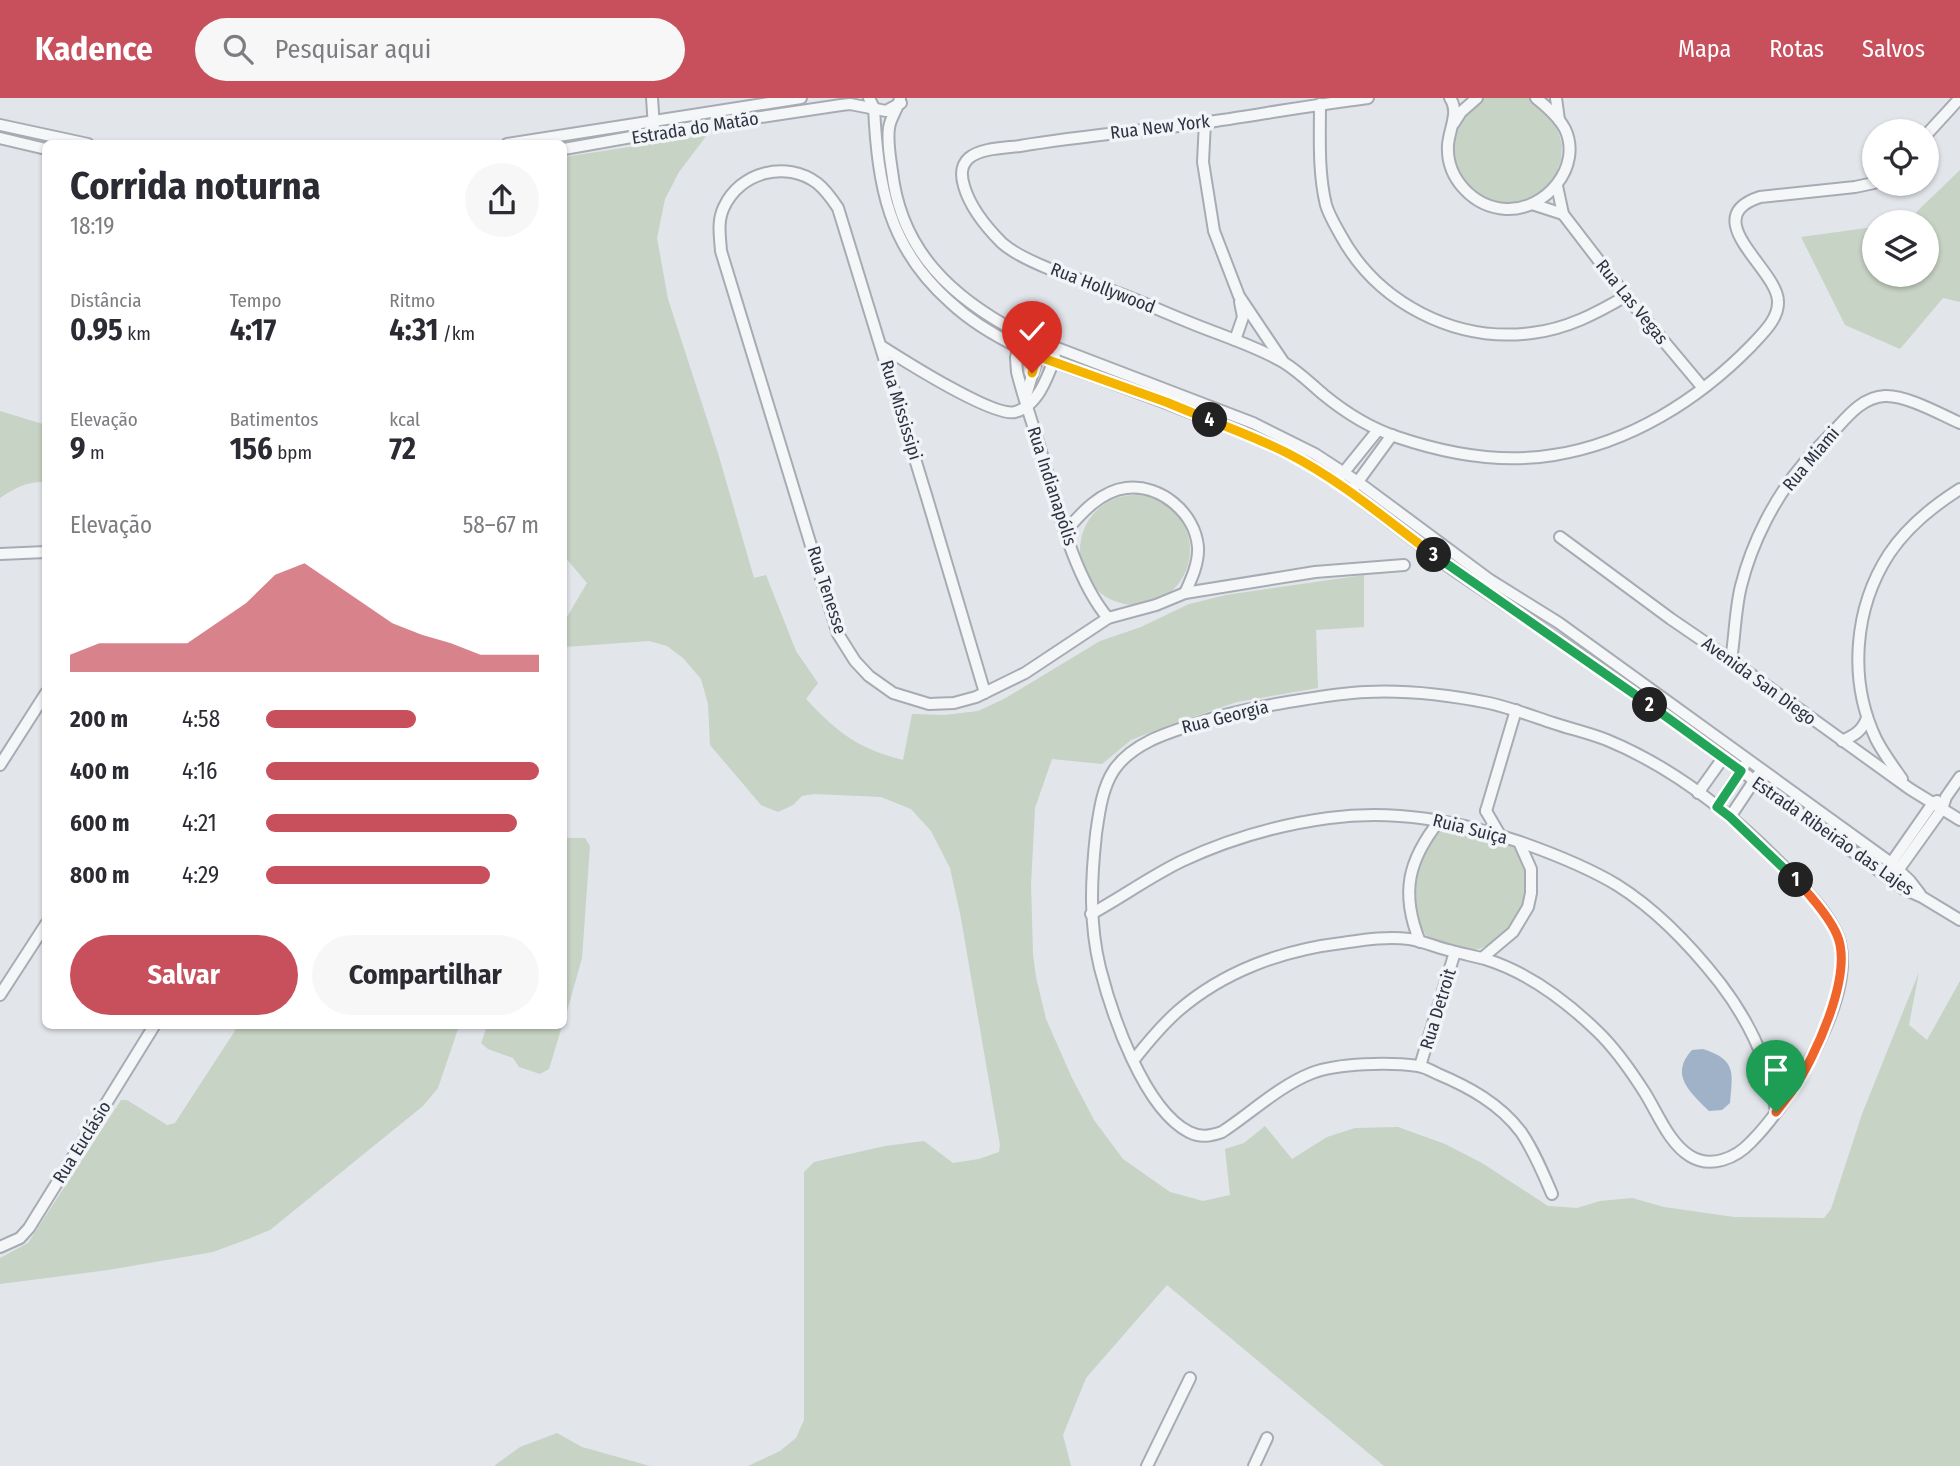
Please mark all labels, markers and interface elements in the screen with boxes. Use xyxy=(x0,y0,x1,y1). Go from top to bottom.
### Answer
search box xyxy=(195,18,685,81)
text: Kadence xyxy=(35,29,153,69)
icon: search xyxy=(219,30,257,68)
text: Pesquisar aqui xyxy=(275,34,431,65)
text: Mapa xyxy=(1678,35,1731,63)
text: Rotas xyxy=(1769,35,1824,63)
text: Salvos xyxy=(1862,35,1925,63)
street label: Estrada do Matão xyxy=(630,107,760,149)
street label: Rua New York xyxy=(1109,110,1212,144)
map controls xyxy=(1862,119,1939,287)
button: locate xyxy=(1862,119,1939,196)
text: Corrida noturna xyxy=(70,163,321,209)
button: share xyxy=(465,163,539,237)
button: layers xyxy=(1862,210,1939,287)
text: 18:19 xyxy=(70,212,115,240)
street label: Rua Las Vegas xyxy=(1591,255,1673,349)
street label: Rua Hollywood xyxy=(1048,258,1158,318)
text: Distância xyxy=(70,289,142,312)
text: Tempo xyxy=(230,289,282,312)
text: Ritmo xyxy=(389,289,435,312)
pin xyxy=(1002,301,1062,373)
text: 0.95 xyxy=(70,312,123,348)
text: 4:17 xyxy=(230,312,276,348)
text: 4:31 xyxy=(389,312,438,348)
icon: check xyxy=(1013,312,1051,350)
text: km xyxy=(123,322,151,345)
text: /km xyxy=(438,322,475,345)
street label: Rua Mississipi xyxy=(875,357,927,463)
pin: 4 xyxy=(1192,402,1228,438)
text: Elevação xyxy=(70,408,138,431)
text: Batimentos xyxy=(230,408,318,431)
text: kcal xyxy=(389,408,420,431)
text: 4 xyxy=(1205,408,1214,431)
street label: Rua Miami xyxy=(1778,423,1844,495)
street label: Rua Indianapólis xyxy=(1022,424,1082,549)
text: 9 xyxy=(70,431,86,467)
text: 156 xyxy=(230,431,273,467)
text: 72 xyxy=(389,431,416,467)
text: m xyxy=(86,441,105,464)
text: bpm xyxy=(273,441,312,464)
text: Elevação xyxy=(70,511,152,539)
text: 58–67 m xyxy=(463,511,539,539)
pin: 3 xyxy=(1416,538,1452,573)
street label: Rua Tenesse xyxy=(802,543,852,637)
text: 3 xyxy=(1429,543,1438,566)
street label: Avenida San Diego xyxy=(1698,632,1820,730)
pin: 2 xyxy=(1632,688,1668,722)
text: 2 xyxy=(1645,693,1654,716)
street label: Rua Georgia xyxy=(1179,696,1271,738)
text: 200 m xyxy=(70,705,128,733)
text: 4:58 xyxy=(182,705,220,733)
text: 400 m xyxy=(70,757,129,785)
text: 4:16 xyxy=(182,757,217,785)
street label: Estrada Ribeirão das Lajes xyxy=(1748,772,1918,900)
text: 600 m xyxy=(70,809,129,837)
text: 4:21 xyxy=(182,809,217,837)
street label: Ruia Suiça xyxy=(1430,809,1510,849)
text: 800 m xyxy=(70,861,130,889)
text: 4:29 xyxy=(182,861,219,889)
pin: 1 xyxy=(1778,862,1814,898)
text: 1 xyxy=(1791,868,1800,891)
button: Salvar xyxy=(70,935,298,1015)
button: Compartilhar xyxy=(312,935,539,1015)
street label: Rua Detroit xyxy=(1415,966,1461,1052)
pin xyxy=(1746,1040,1806,1112)
icon: arrive xyxy=(1757,1051,1795,1089)
street label: Rua Euclásio xyxy=(48,1097,116,1187)

